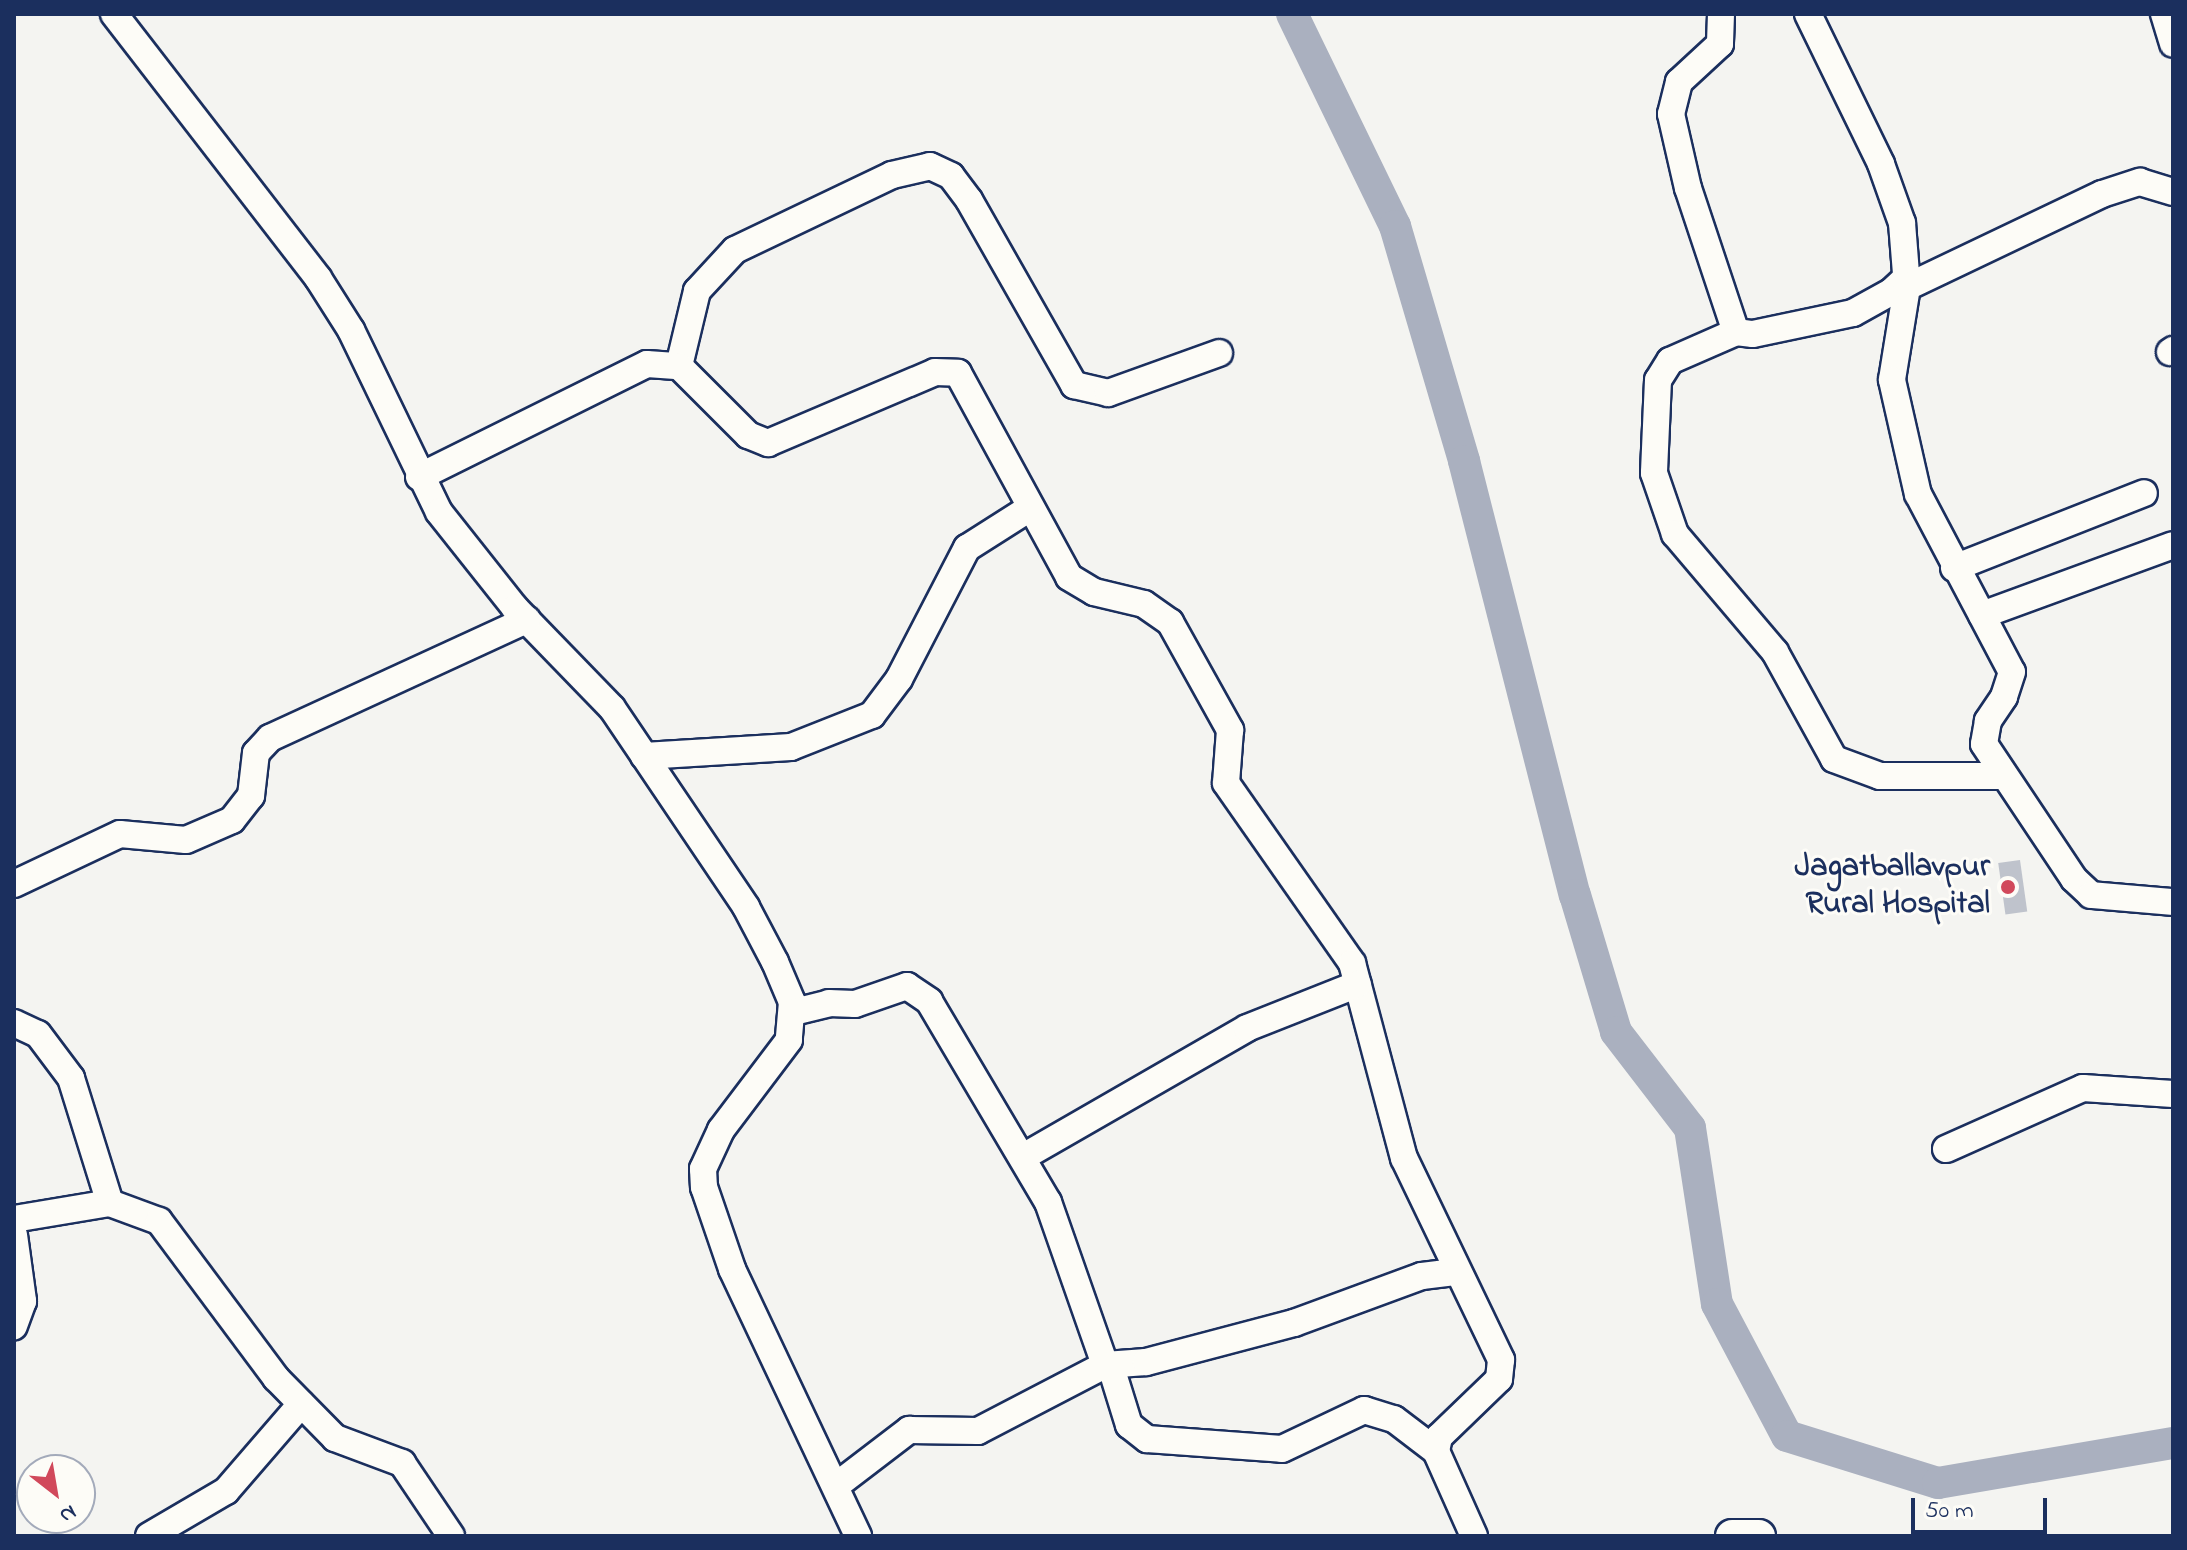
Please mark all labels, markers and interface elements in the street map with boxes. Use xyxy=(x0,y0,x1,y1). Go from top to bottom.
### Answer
place label: Jagatballavpur Rural Hospital xyxy=(1795,850,1990,925)
marker: Jagatballavpur Rural Hospital xyxy=(1997,876,2019,898)
north arrow xyxy=(16,1454,96,1534)
scale bar xyxy=(1915,1482,2051,1532)
text: 50 m xyxy=(1925,1494,1974,1529)
text: N xyxy=(53,1495,82,1530)

